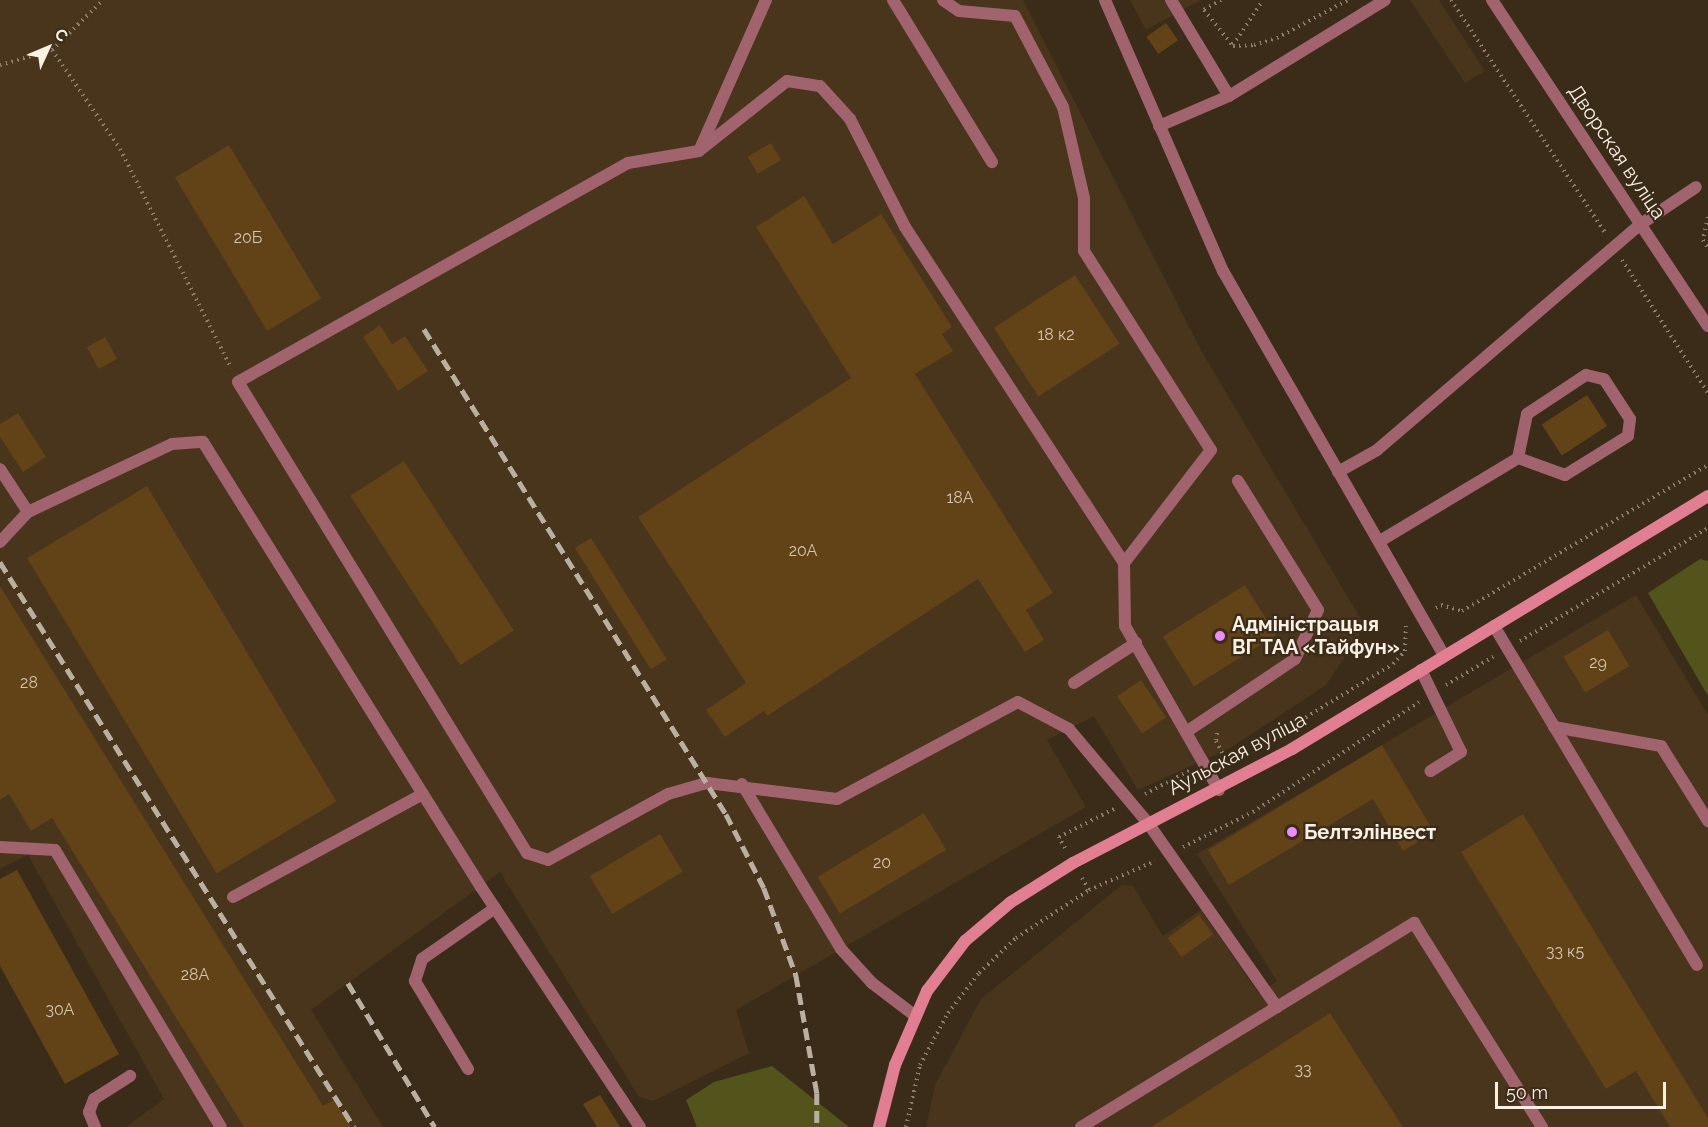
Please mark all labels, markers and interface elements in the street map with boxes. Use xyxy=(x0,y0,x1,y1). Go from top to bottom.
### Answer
north arrow xyxy=(18,18,78,78)
text: С xyxy=(51,25,72,46)
street label: Дворская вуліца xyxy=(1563,80,1671,224)
house number: 20Б xyxy=(234,228,262,248)
house number: 18 к2 xyxy=(1037,325,1075,345)
house number: 18А xyxy=(947,488,973,508)
house number: 20А xyxy=(789,541,817,561)
place label: Адміністрацыя ВГ ТАА «Тайфун» xyxy=(1232,612,1401,659)
marker: Адміністрацыя ВГ ТАА «Тайфун» xyxy=(1213,629,1227,643)
house number: 29 xyxy=(1589,653,1607,673)
house number: 28 xyxy=(20,673,38,693)
street label: Аульская вуліца xyxy=(1164,708,1310,800)
place label: Белтэлінвест xyxy=(1304,820,1436,844)
marker: Белтэлінвест xyxy=(1285,825,1299,839)
house number: 20 xyxy=(873,853,891,873)
house number: 33 к5 xyxy=(1546,942,1584,962)
house number: 28А xyxy=(181,965,209,985)
house number: 30А xyxy=(46,1000,74,1020)
house number: 33 xyxy=(1294,1060,1312,1080)
scale bar xyxy=(1498,1070,1669,1108)
text: 50 m xyxy=(1506,1082,1548,1103)

